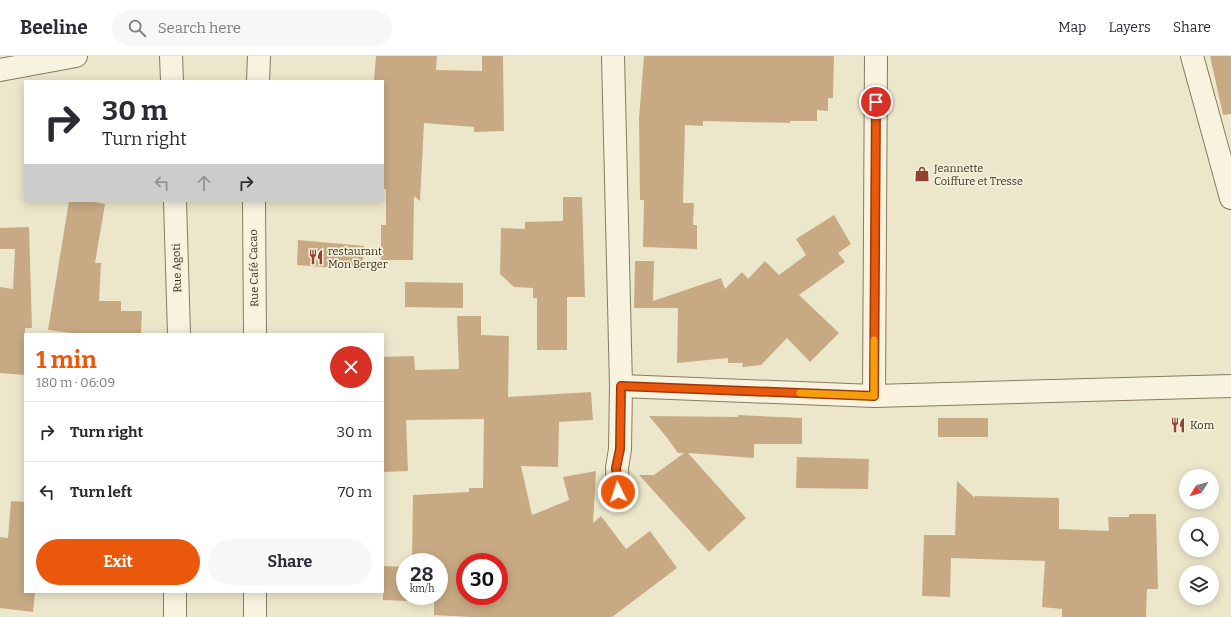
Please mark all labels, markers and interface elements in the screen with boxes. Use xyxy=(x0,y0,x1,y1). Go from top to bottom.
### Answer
search box xyxy=(112,10,392,46)
text: Beeline xyxy=(20,16,88,39)
icon: search xyxy=(126,17,148,39)
text: Search here xyxy=(158,19,241,37)
text: Map xyxy=(1058,19,1086,36)
text: Layers xyxy=(1108,19,1151,36)
text: Share xyxy=(1173,19,1211,36)
pin xyxy=(859,85,893,119)
icon: arrive xyxy=(865,91,887,113)
text: 30 m xyxy=(102,94,168,127)
icon: right xyxy=(36,96,88,148)
text: Turn right xyxy=(102,128,187,150)
place label: Jeannette Coiffure et Tresse xyxy=(933,162,1023,188)
shop icon: Jeannette Coiffure et Tresse xyxy=(913,165,931,183)
icon: left xyxy=(151,172,173,194)
icon: ahead xyxy=(193,172,215,194)
icon: right xyxy=(235,172,257,194)
street label: Rue Café Cacao xyxy=(247,229,261,307)
street label: Rue Agoti xyxy=(170,242,184,293)
place label: restaurant Mon Berger xyxy=(328,245,388,271)
restaurant icon: restaurant Mon Berger xyxy=(307,248,325,266)
text: 1 min xyxy=(36,346,97,374)
button: close xyxy=(330,346,372,388)
text: 180 m · 06:09 xyxy=(36,375,115,390)
restaurant icon: Kom xyxy=(1169,416,1187,434)
place label: Kom xyxy=(1190,419,1215,432)
icon: right xyxy=(36,421,58,443)
text: Turn right xyxy=(70,423,143,441)
text: 30 m xyxy=(337,423,372,441)
north arrow xyxy=(1179,469,1219,509)
map controls xyxy=(1179,469,1219,605)
position arrow xyxy=(597,471,639,513)
icon: left xyxy=(36,481,58,503)
text: Turn left xyxy=(70,483,132,501)
text: 70 m xyxy=(338,483,372,501)
button: search xyxy=(1179,517,1219,557)
button: Exit xyxy=(36,539,200,585)
button: Share xyxy=(208,539,372,585)
speed limit sign: 30 xyxy=(456,553,508,605)
text: 28 xyxy=(410,562,434,586)
button: layers xyxy=(1179,565,1219,605)
text: km/h xyxy=(410,583,434,595)

